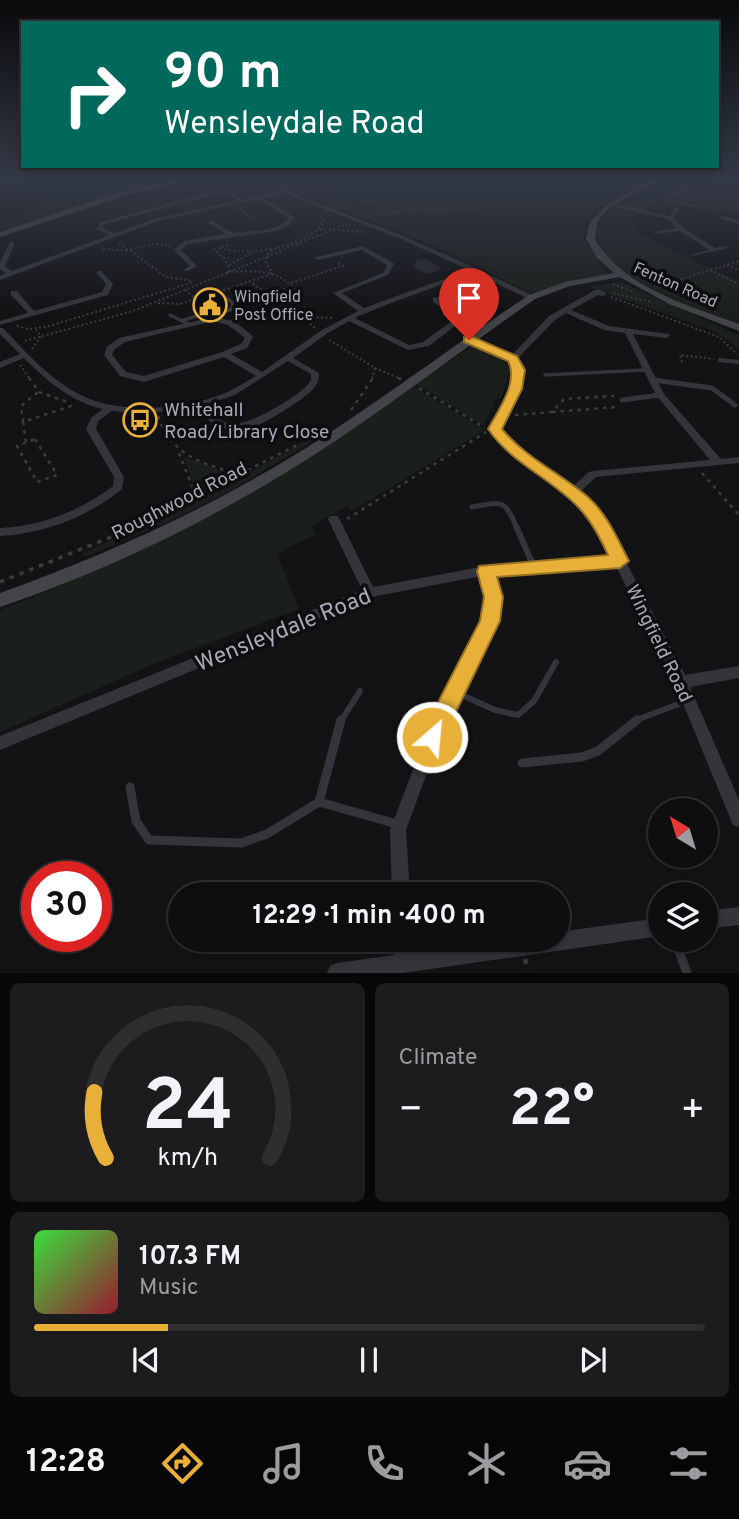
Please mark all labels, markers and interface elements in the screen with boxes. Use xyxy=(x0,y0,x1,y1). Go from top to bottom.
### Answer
text: 90 m xyxy=(164,44,282,106)
icon: right xyxy=(49,49,140,140)
text: Wensleydale Road xyxy=(164,105,425,145)
street label: Fenton Road xyxy=(630,258,720,313)
pin xyxy=(439,268,499,340)
icon: arrive xyxy=(450,279,488,317)
public building icon: Wingfield Post Office xyxy=(191,286,229,324)
place label: Wingfield Post Office xyxy=(234,288,313,326)
place label: Whitehall Road/Library Close xyxy=(164,399,329,445)
bus stop icon: Whitehall Road/Library Close xyxy=(121,401,159,439)
street label: Roughwood Road xyxy=(108,457,252,546)
street label: Wingfield Road xyxy=(619,581,697,707)
street label: Wensleydale Road xyxy=(192,583,376,680)
position arrow xyxy=(395,700,469,774)
north arrow xyxy=(648,798,718,868)
map controls xyxy=(648,798,718,952)
speed limit sign: 30 xyxy=(21,861,112,952)
button: layers xyxy=(648,882,718,952)
text: 12:29 · 1 min · 400 m xyxy=(252,900,486,933)
text: Climate xyxy=(399,1044,477,1073)
text: 24 xyxy=(142,1065,233,1157)
text: 22° xyxy=(509,1078,594,1144)
text: − xyxy=(399,1087,423,1136)
text: + xyxy=(680,1087,705,1136)
text: km/h xyxy=(157,1143,218,1175)
text: 107.3 FM xyxy=(139,1241,241,1274)
text: Music xyxy=(139,1274,199,1303)
icon: previous xyxy=(127,1341,165,1379)
icon: pause xyxy=(350,1341,388,1379)
icon: next xyxy=(574,1341,612,1379)
icon: directions xyxy=(158,1439,207,1488)
icon: music xyxy=(259,1439,308,1488)
icon: phone xyxy=(360,1439,409,1488)
icon: climate xyxy=(462,1439,511,1488)
icon: car xyxy=(563,1439,612,1488)
icon: filters xyxy=(664,1439,713,1488)
text: 12:28 xyxy=(26,1443,106,1483)

